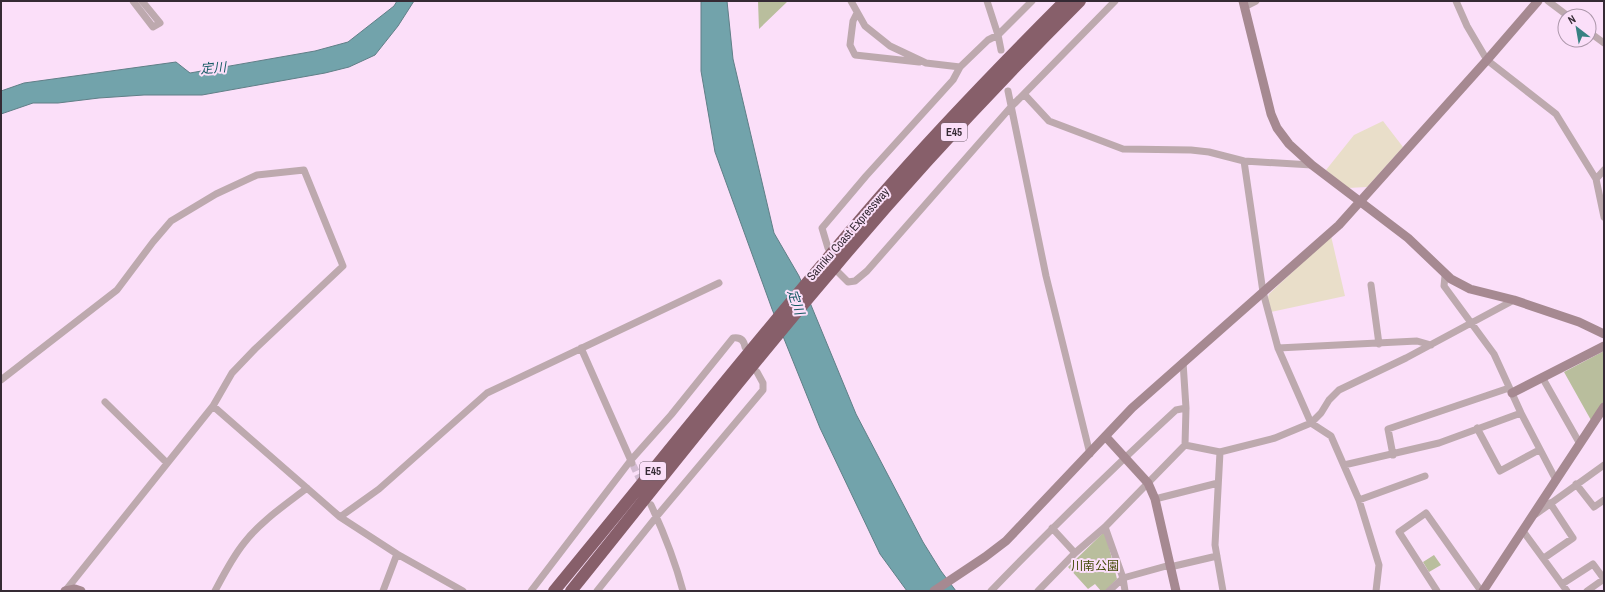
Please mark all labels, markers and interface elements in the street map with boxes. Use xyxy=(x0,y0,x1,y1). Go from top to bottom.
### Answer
north arrow xyxy=(1557,8,1597,48)
text: N xyxy=(1565,12,1578,27)
water label: 定川 xyxy=(199,58,229,78)
road number: E45 xyxy=(941,123,967,141)
street label: Sanriku Coast Expressway xyxy=(803,184,893,284)
water label: 定川 xyxy=(784,287,809,319)
road number: E45 xyxy=(640,462,666,480)
park label: 川南公園 xyxy=(1071,558,1119,574)

